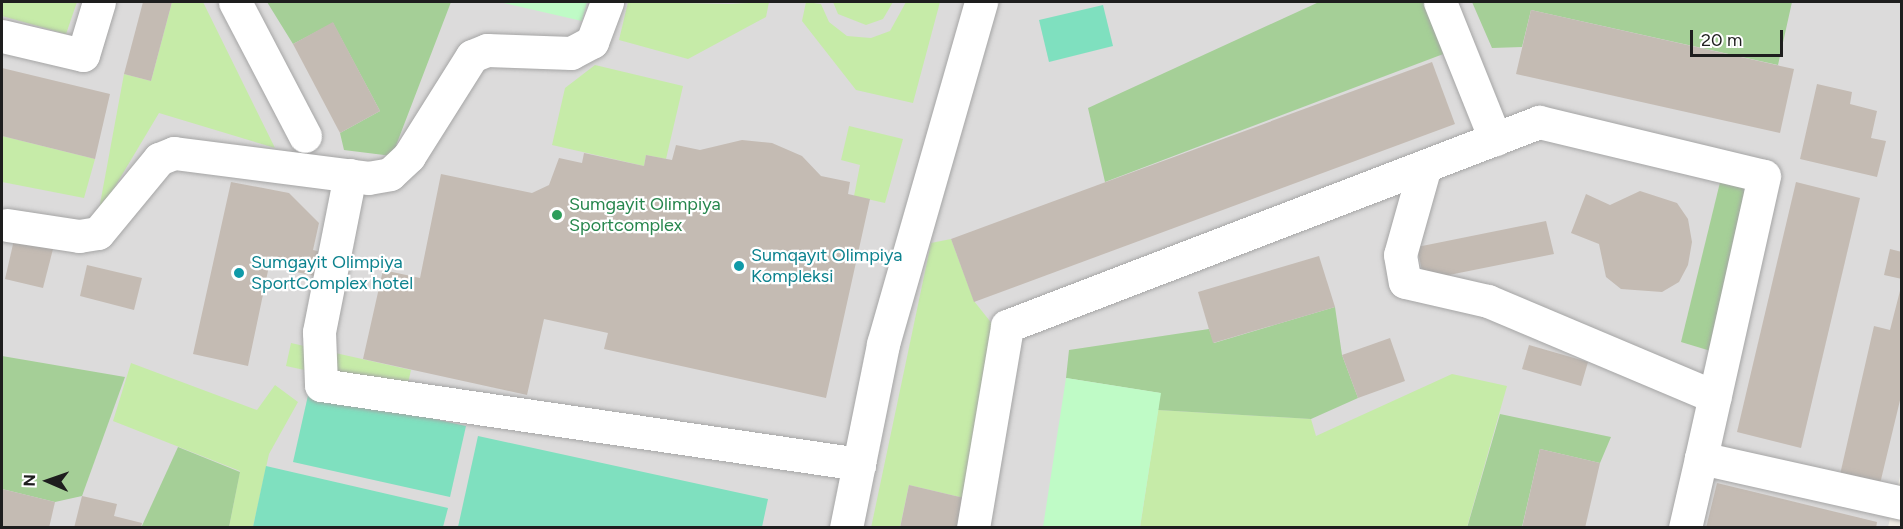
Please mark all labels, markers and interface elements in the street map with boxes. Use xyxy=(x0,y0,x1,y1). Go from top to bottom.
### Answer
scale bar xyxy=(1693,18,1786,56)
text: 20 m xyxy=(1701,29,1742,51)
place label: Sumgayit Olimpiya Sportcomplex xyxy=(569,194,721,236)
marker: Sumgayit Olimpiya Sportcomplex xyxy=(550,208,564,222)
place label: Sumqayıt Olimpiya Kompleksi xyxy=(751,245,902,288)
place label: Sumgayit Olimpiya SportComplex hotel xyxy=(251,252,413,294)
marker: Sumqayıt Olimpiya Kompleksi xyxy=(732,259,746,273)
marker: Sumgayit Olimpiya SportComplex hotel xyxy=(232,266,246,280)
north arrow xyxy=(18,451,78,511)
text: N xyxy=(20,474,39,487)

